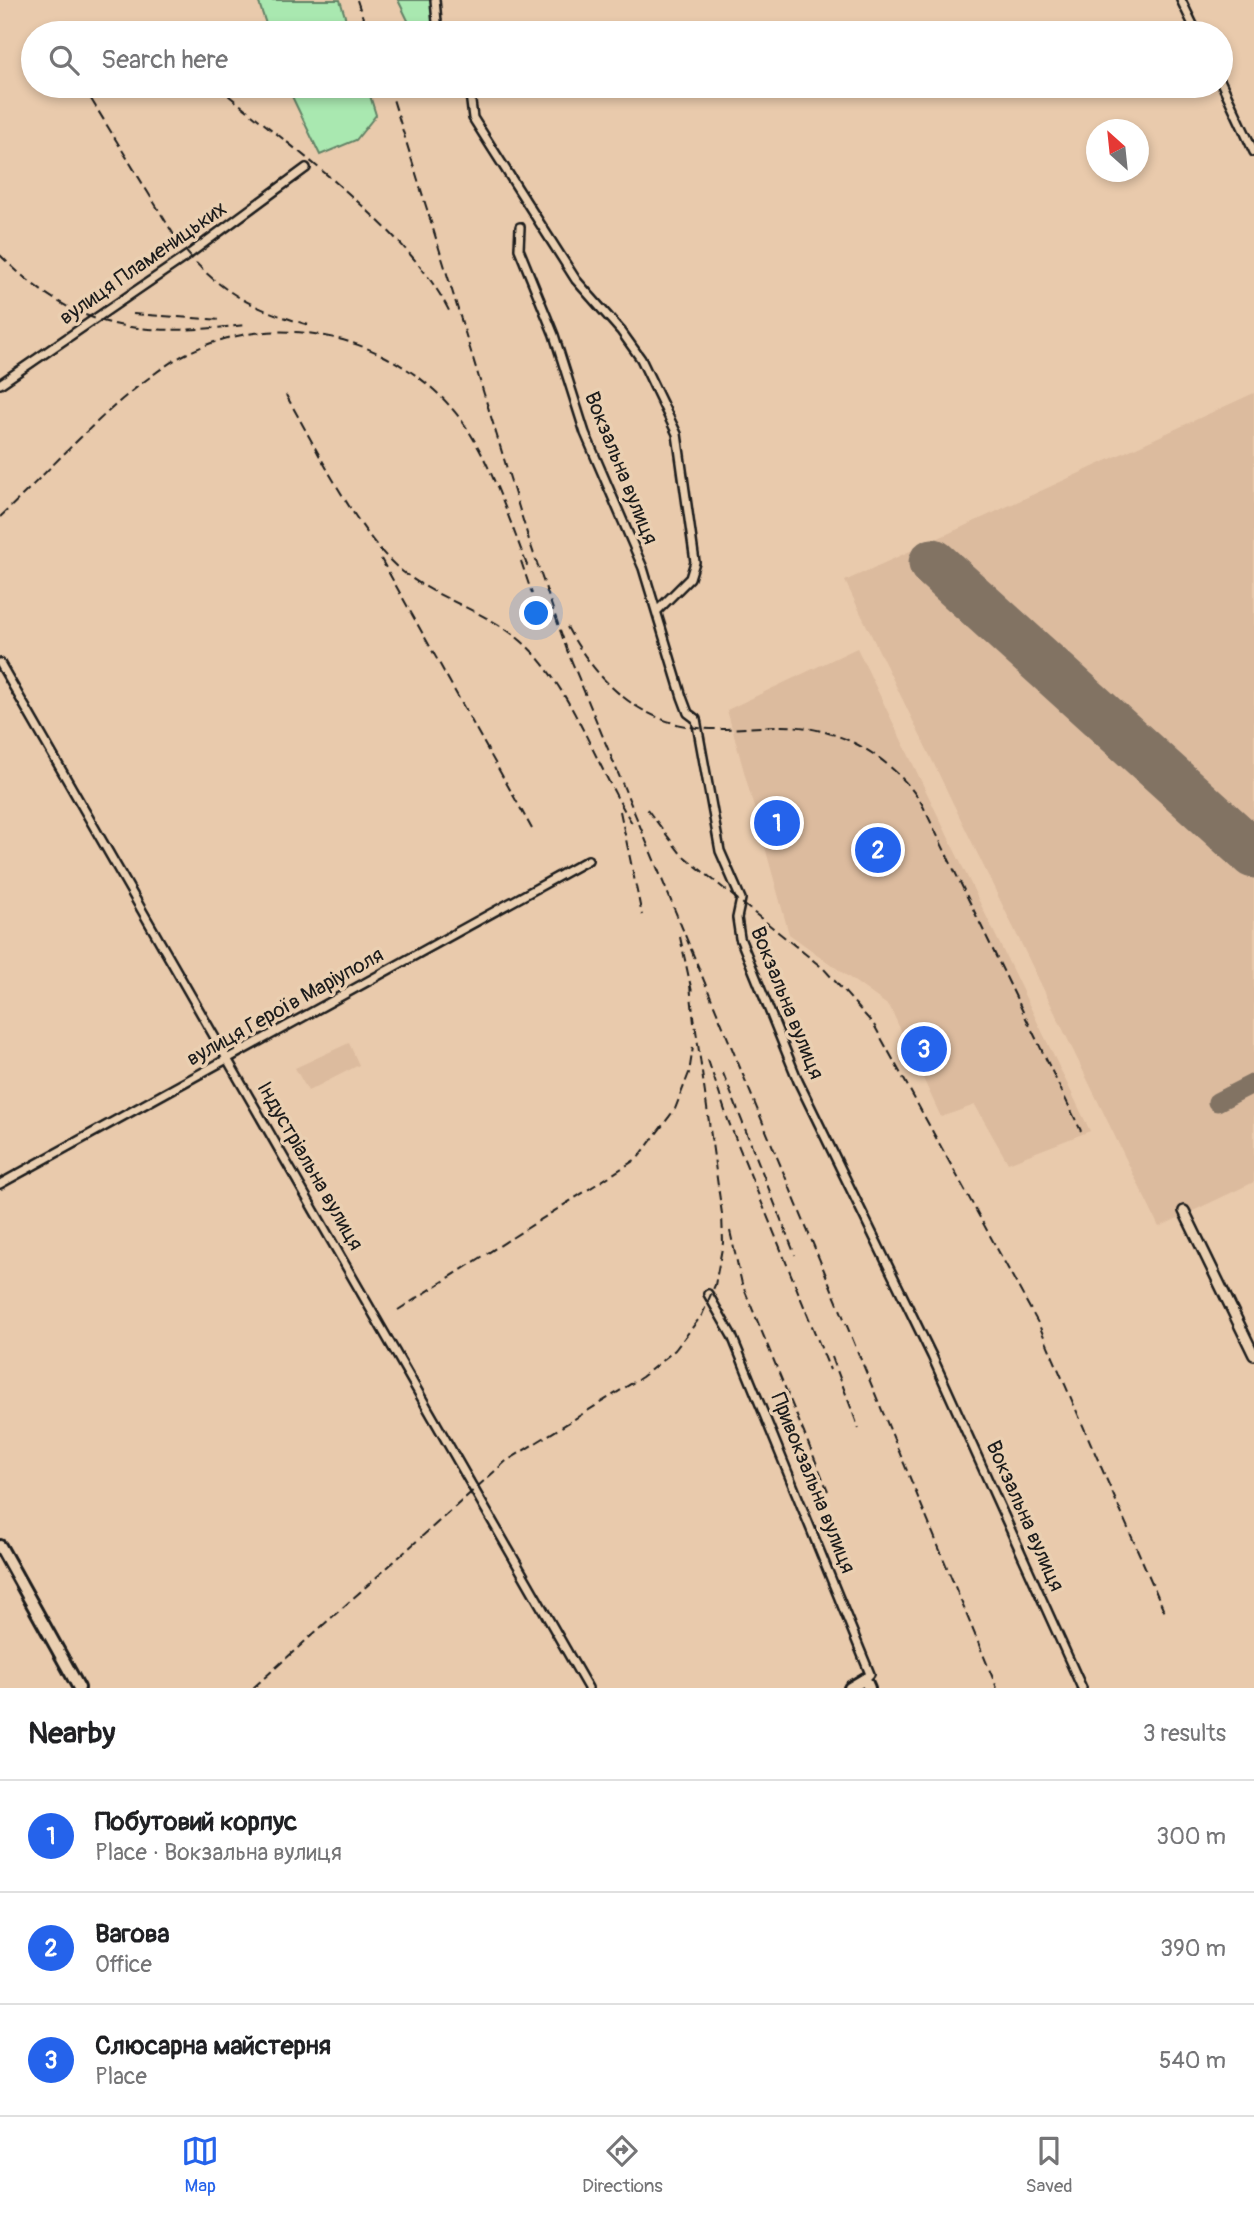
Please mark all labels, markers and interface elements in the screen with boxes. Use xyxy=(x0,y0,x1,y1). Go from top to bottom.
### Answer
search box xyxy=(21,21,1233,98)
icon: search xyxy=(45,41,83,79)
text: Search here xyxy=(101,44,228,76)
north arrow xyxy=(1086,119,1149,182)
street label: вулиця Пламеницьких xyxy=(54,195,232,331)
street label: Вокзальна вулиця xyxy=(578,388,664,548)
your location xyxy=(519,596,553,630)
pin: 1 xyxy=(754,797,800,849)
pin: 2 xyxy=(855,824,901,876)
street label: Вокзальна вулиця xyxy=(744,923,830,1083)
street label: вулиця Героїв Маріуполя xyxy=(182,942,388,1072)
pin: 3 xyxy=(901,1023,947,1075)
street label: Індустріальна вулиця xyxy=(251,1077,369,1255)
street label: Привокзальна вулиця xyxy=(764,1389,862,1577)
street label: Вокзальна вулиця xyxy=(980,1436,1070,1596)
text: Nearby xyxy=(28,1715,115,1752)
text: 3 results xyxy=(1143,1719,1226,1748)
text: Побутовий корпус xyxy=(95,1806,297,1838)
text: 1 xyxy=(47,1822,56,1851)
text: 300 m xyxy=(1156,1822,1226,1851)
text: Place · Вокзальна вулиця xyxy=(95,1838,342,1867)
text: Вагова xyxy=(95,1918,170,1950)
text: 2 xyxy=(45,1934,57,1963)
text: 390 m xyxy=(1160,1934,1226,1963)
text: Office xyxy=(95,1950,152,1979)
text: Слюсарна майстерня xyxy=(95,2030,331,2062)
text: 3 xyxy=(45,2046,57,2075)
text: 540 m xyxy=(1159,2046,1226,2075)
text: Place xyxy=(95,2062,147,2091)
tab: Map xyxy=(181,2132,219,2198)
tab: Directions xyxy=(582,2132,663,2198)
tab: Saved xyxy=(1025,2132,1073,2198)

